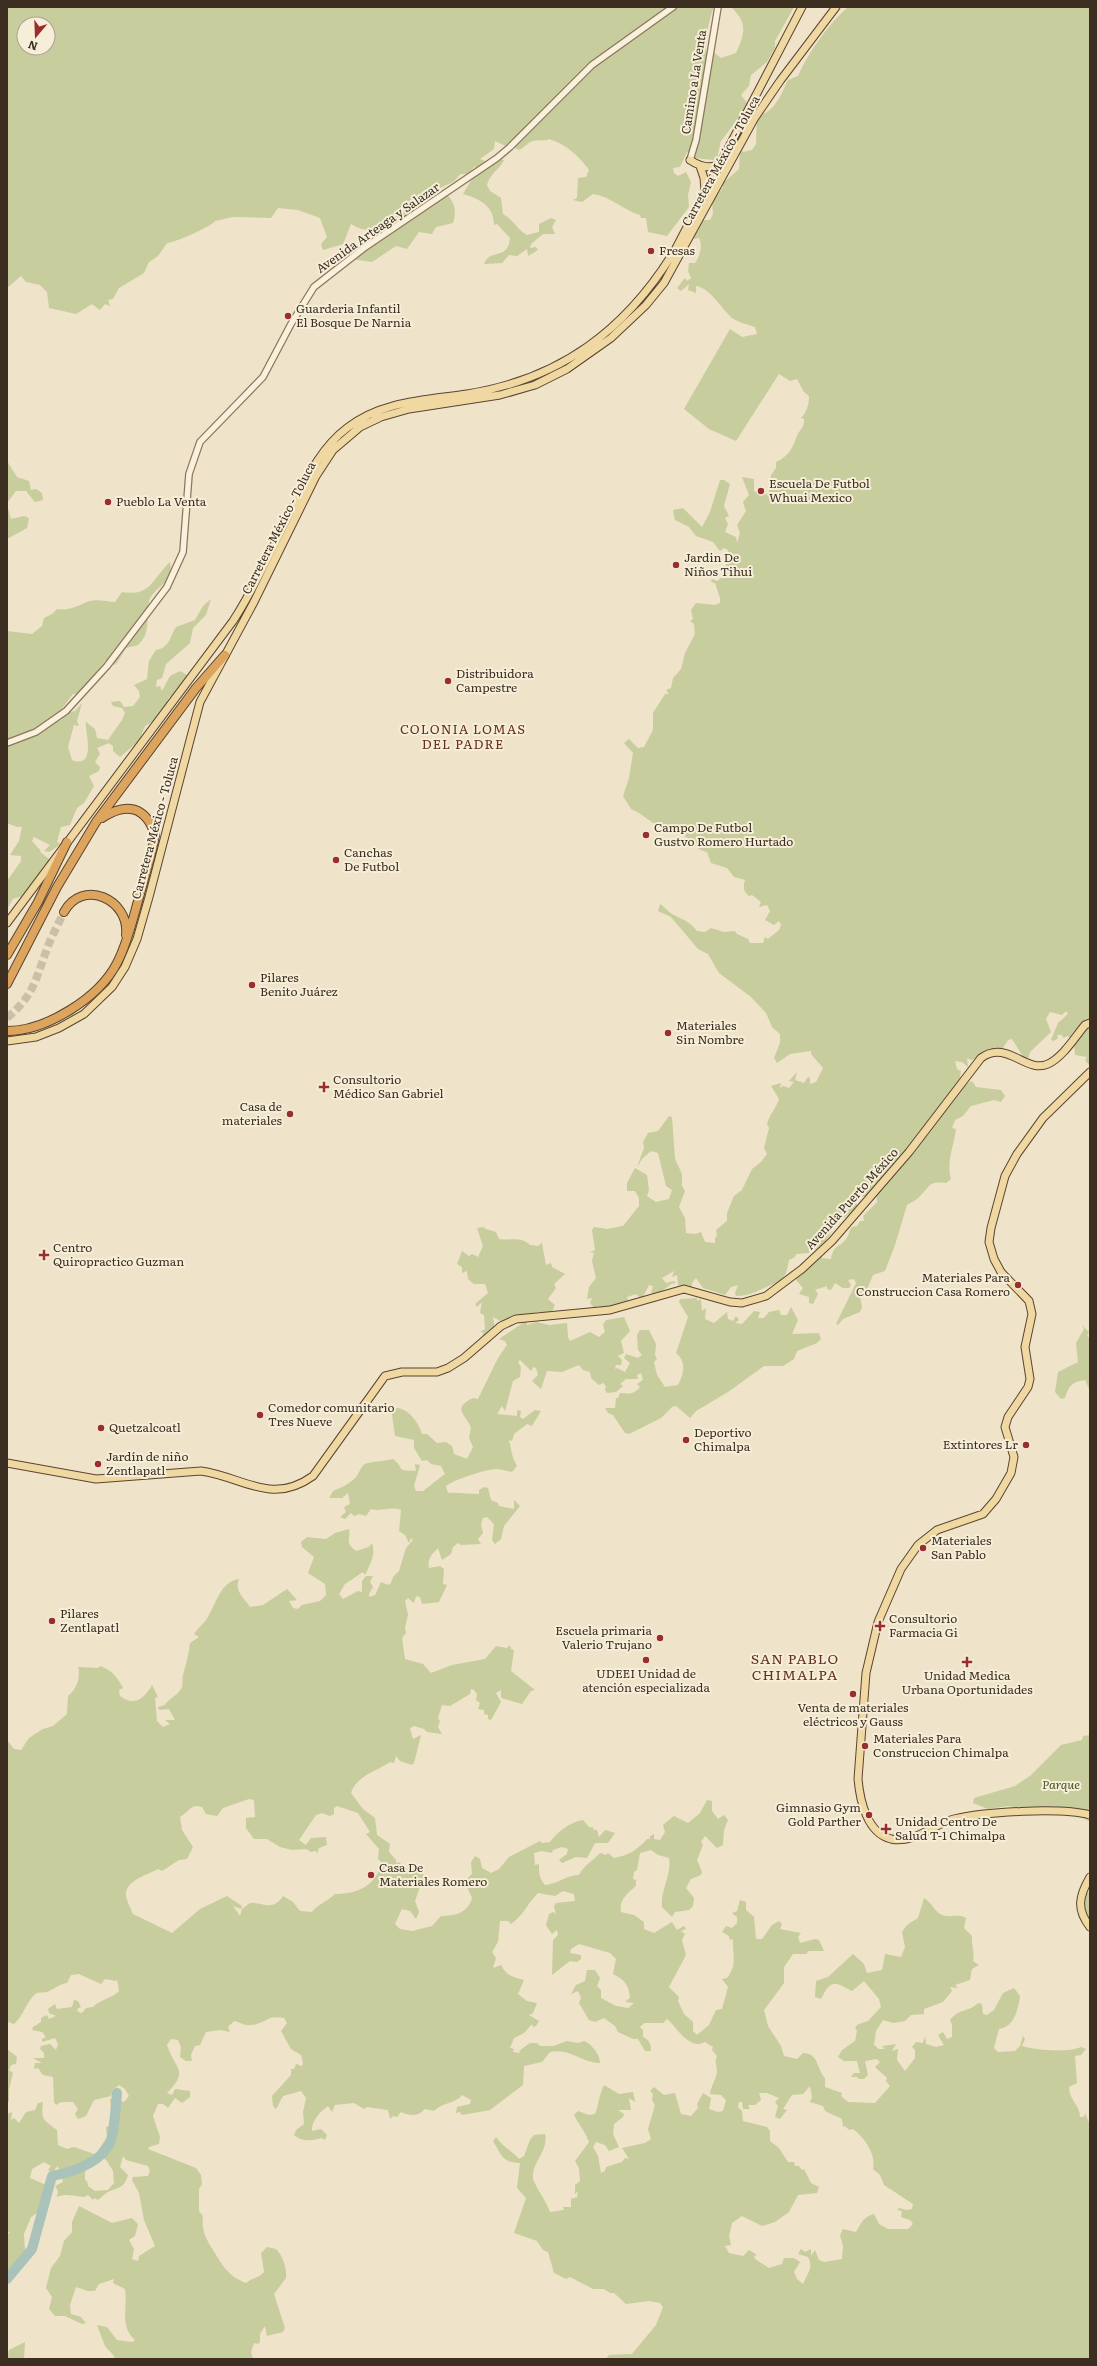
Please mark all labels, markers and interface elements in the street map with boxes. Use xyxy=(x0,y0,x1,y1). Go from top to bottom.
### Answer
north arrow xyxy=(16,16,56,56)
street label: Camino a La Venta xyxy=(676,28,710,135)
text: N xyxy=(25,37,39,55)
street label: Carretera México - Toluca xyxy=(677,91,764,229)
street label: Avenida Arteaga y Salazar xyxy=(312,177,443,277)
place label: Fresas xyxy=(659,241,696,259)
marker: Fresas xyxy=(646,246,656,256)
place label: Guarderia Infantil El Bosque De Narnia xyxy=(296,299,412,331)
marker: Guarderia Infantil El Bosque De Narnia xyxy=(283,311,293,321)
street label: Carretera México - Toluca xyxy=(237,458,320,597)
place label: Escuela De Futbol Whuai Mexico xyxy=(769,474,870,506)
marker: Escuela De Futbol Whuai Mexico xyxy=(756,486,766,496)
place label: Pueblo La Venta xyxy=(116,492,207,510)
marker: Pueblo La Venta xyxy=(103,497,113,507)
place label: Jardin De Niños Tihui xyxy=(684,548,752,580)
marker: Jardin De Niños Tihui xyxy=(671,560,681,570)
place label: Distribuidora Campestre xyxy=(456,664,534,696)
marker: Distribuidora Campestre xyxy=(443,676,453,686)
district label: COLONIA LOMAS DEL PADRE xyxy=(400,719,526,753)
street label: Carretera México - Toluca xyxy=(126,754,182,901)
place label: Campo De Futbol Gustvo Romero Hurtado xyxy=(654,818,793,850)
marker: Campo De Futbol Gustvo Romero Hurtado xyxy=(641,830,651,840)
place label: Canchas De Futbol xyxy=(344,843,399,875)
marker: Canchas De Futbol xyxy=(331,855,341,865)
place label: Pilares Benito Juárez xyxy=(260,968,338,1000)
marker: Pilares Benito Juárez xyxy=(247,980,257,990)
place label: Materiales Sin Nombre xyxy=(676,1016,744,1048)
marker: Materiales Sin Nombre xyxy=(663,1028,673,1038)
place label: Consultorio Médico San Gabriel xyxy=(333,1070,444,1102)
marker: Consultorio Médico San Gabriel xyxy=(318,1081,330,1093)
place label: Casa de materiales xyxy=(222,1097,283,1129)
marker: Casa de materiales xyxy=(285,1109,295,1119)
street label: Avenida Puerto México xyxy=(801,1143,902,1253)
place label: Centro Quiropractico Guzman xyxy=(53,1238,184,1270)
marker: Centro Quiropractico Guzman xyxy=(38,1249,50,1261)
place label: Materiales Para Construccion Casa Romero xyxy=(856,1268,1011,1300)
marker: Materiales Para Construccion Casa Romero xyxy=(1013,1280,1023,1290)
place label: Comedor comunitario Tres Nueve xyxy=(268,1398,394,1430)
marker: Comedor comunitario Tres Nueve xyxy=(255,1410,265,1420)
place label: Quetzalcoatl xyxy=(109,1418,181,1436)
marker: Quetzalcoatl xyxy=(96,1423,106,1433)
place label: Deportivo Chimalpa xyxy=(694,1423,752,1455)
marker: Deportivo Chimalpa xyxy=(681,1435,691,1445)
place label: Extintores Lr xyxy=(943,1435,1018,1453)
marker: Extintores Lr xyxy=(1021,1440,1031,1450)
place label: Jardín de niño Zentlapatl xyxy=(106,1447,189,1479)
marker: Jardín de niño Zentlapatl xyxy=(93,1459,103,1469)
place label: Materiales San Pablo xyxy=(931,1531,992,1563)
marker: Materiales San Pablo xyxy=(918,1543,928,1553)
place label: Pilares Zentlapatl xyxy=(60,1604,119,1636)
place label: Consultorio Farmacia Gi xyxy=(889,1609,958,1641)
marker: Pilares Zentlapatl xyxy=(47,1616,57,1626)
marker: Consultorio Farmacia Gi xyxy=(874,1620,886,1632)
place label: Escuela primaria Valerio Trujano xyxy=(555,1621,653,1653)
marker: Escuela primaria Valerio Trujano xyxy=(655,1633,665,1643)
district label: SAN PABLO CHIMALPA xyxy=(751,1648,839,1684)
marker: UDEEI Unidad de atención especializada xyxy=(641,1655,651,1665)
marker: Unidad Medica Urbana Oportunidades xyxy=(961,1656,973,1668)
place label: UDEEI Unidad de atención especializada xyxy=(582,1664,710,1696)
place label: Unidad Medica Urbana Oportunidades xyxy=(901,1666,1033,1698)
marker: Venta de materiales eléctricos y Gauss xyxy=(848,1689,858,1699)
place label: Venta de materiales eléctricos y Gauss xyxy=(798,1698,909,1730)
place label: Materiales Para Construccion Chimalpa xyxy=(873,1729,1009,1761)
marker: Materiales Para Construccion Chimalpa xyxy=(860,1741,870,1751)
park label: Parque xyxy=(1042,1775,1080,1793)
place label: Gimnasio Gym Gold Parther xyxy=(776,1798,861,1830)
marker: Gimnasio Gym Gold Parther xyxy=(864,1810,874,1820)
place label: Unidad Centro De Salud T-1 Chimalpa xyxy=(895,1812,1006,1844)
marker: Unidad Centro De Salud T-1 Chimalpa xyxy=(880,1823,892,1835)
place label: Casa De Materiales Romero xyxy=(379,1858,487,1890)
marker: Casa De Materiales Romero xyxy=(366,1870,376,1880)

